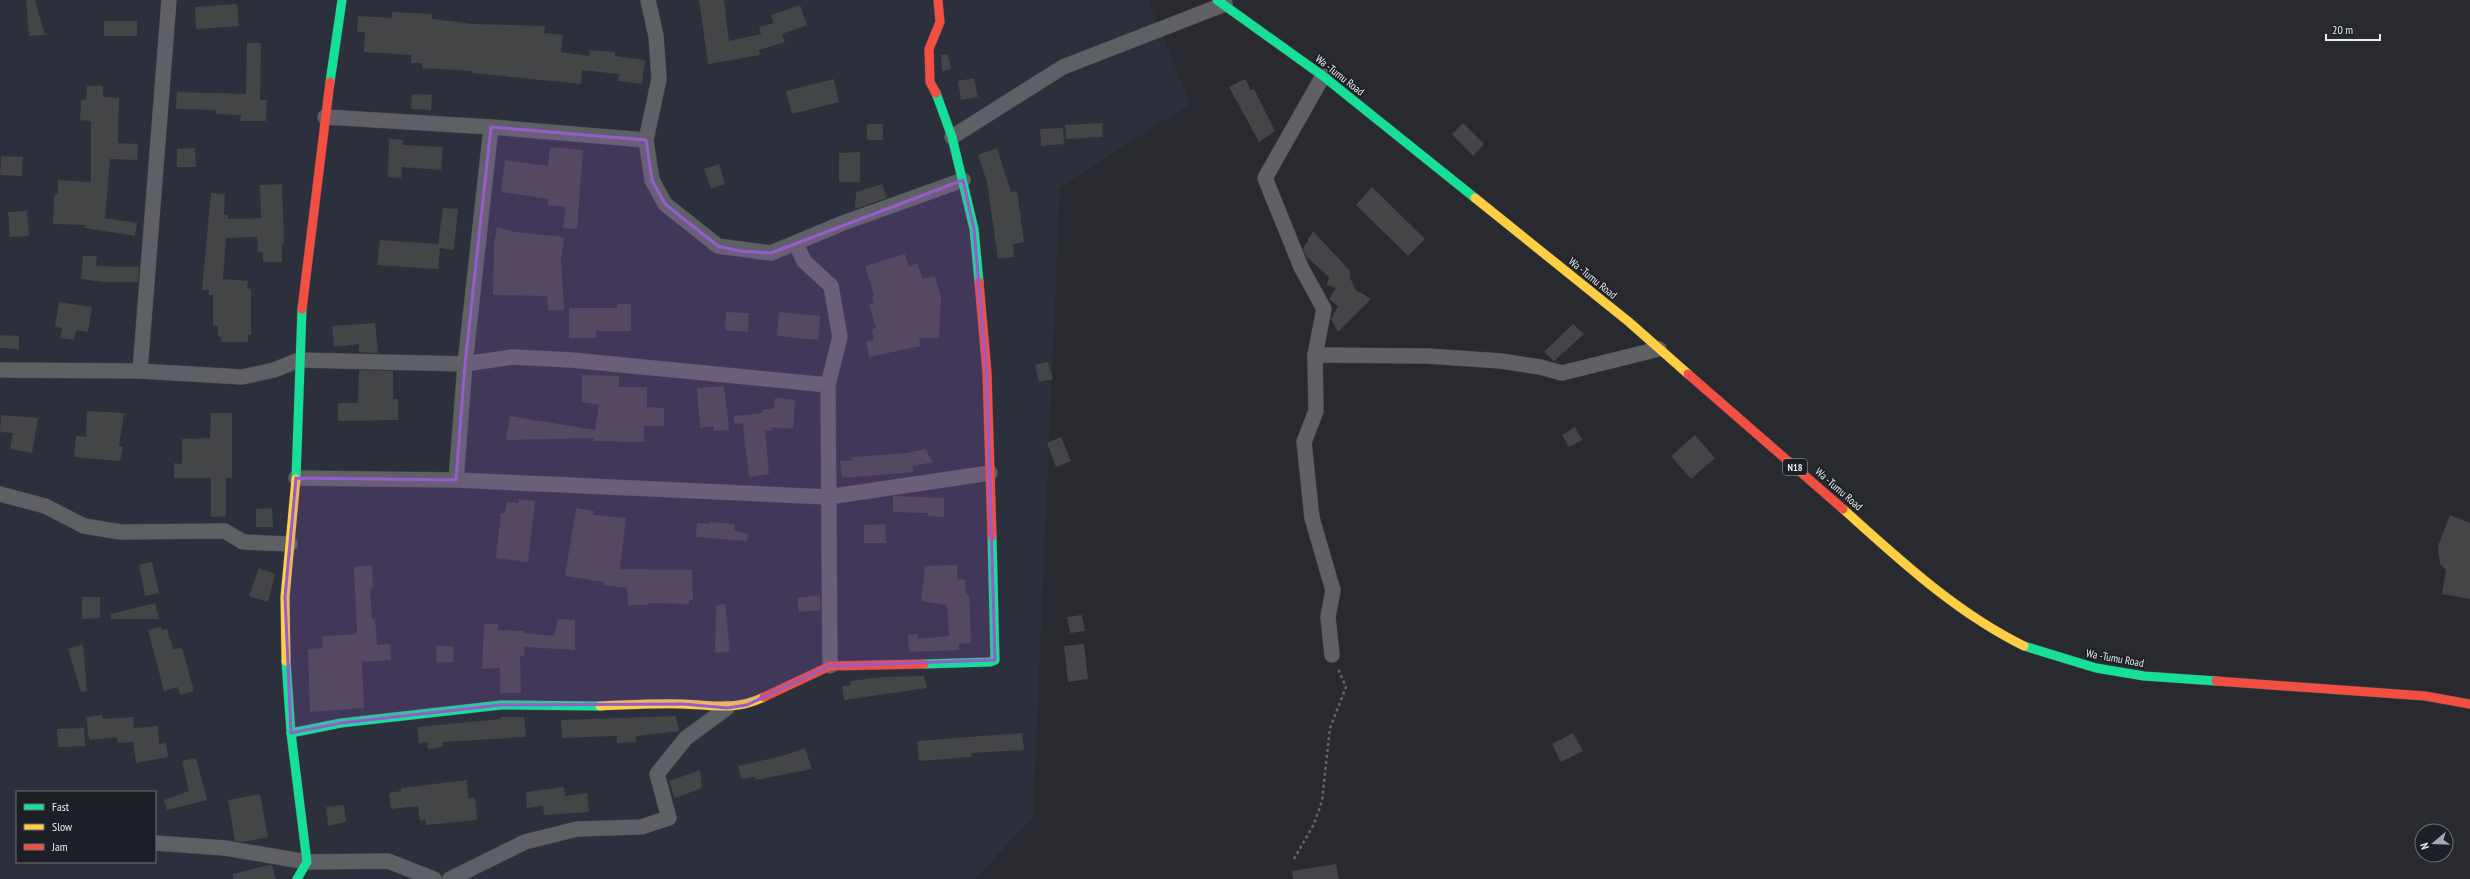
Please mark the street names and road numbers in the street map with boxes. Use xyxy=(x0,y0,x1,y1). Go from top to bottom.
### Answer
street label: Wa -Tumu Road xyxy=(1313,51,1368,99)
street label: Wa -Tumu Road xyxy=(1566,254,1620,302)
road number: N18 xyxy=(1783,459,1807,475)
street label: Wa -Tumu Road xyxy=(1812,465,1866,514)
street label: Wa -Tumu Road xyxy=(2085,646,2145,670)

